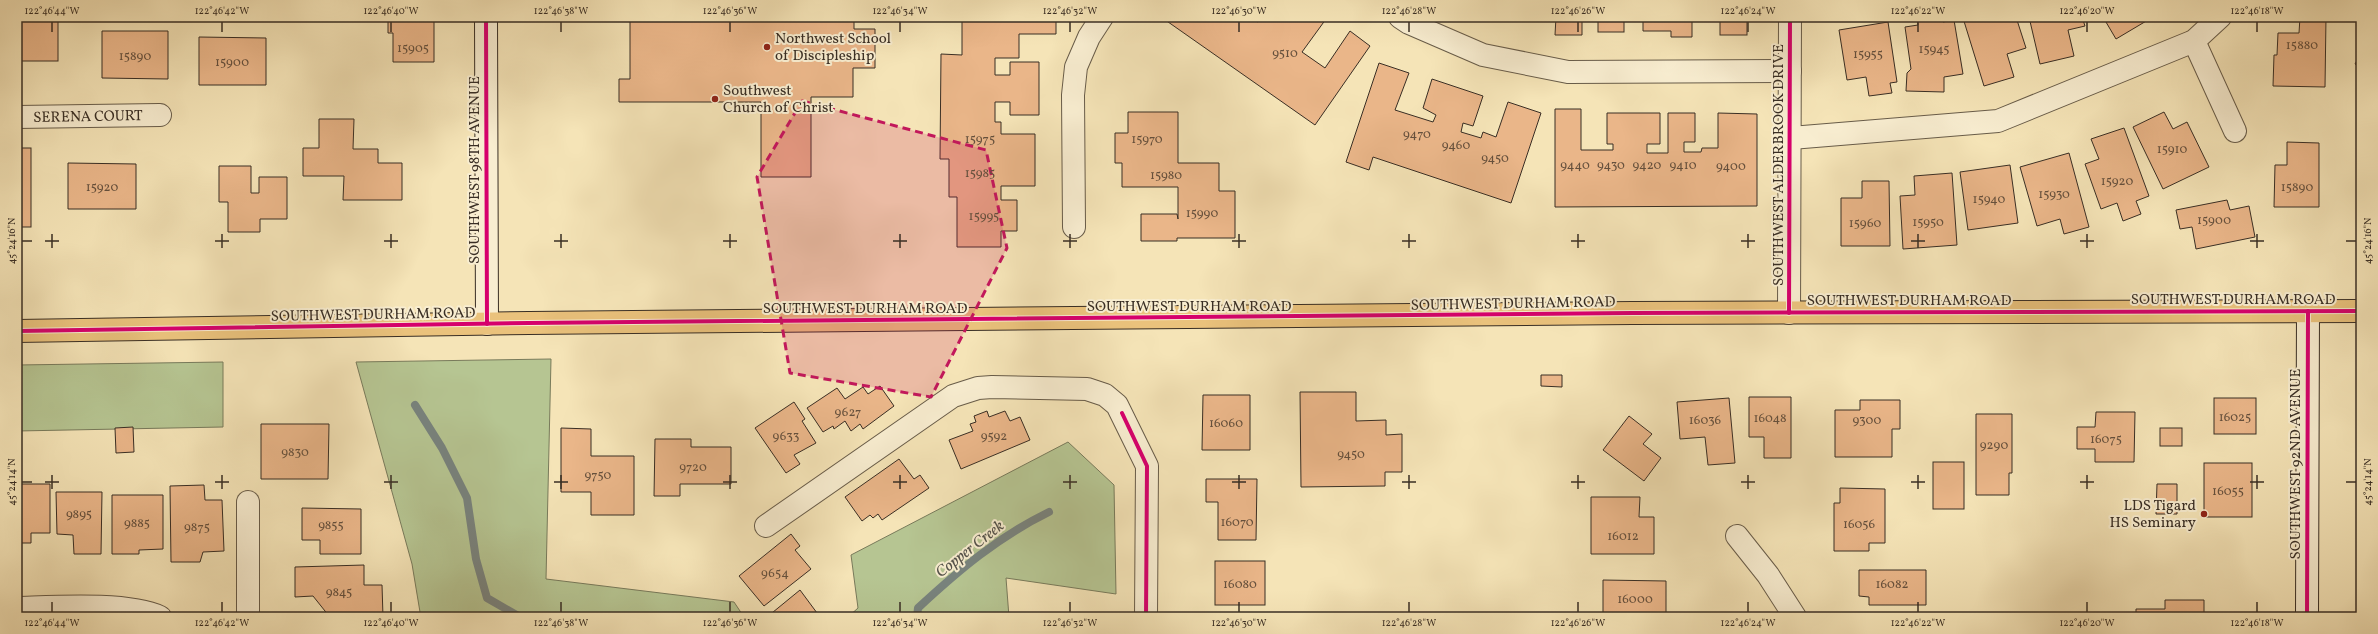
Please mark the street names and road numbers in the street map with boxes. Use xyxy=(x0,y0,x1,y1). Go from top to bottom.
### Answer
street label: SOUTHWEST ALDERBROOK DRIVE xyxy=(1769,44,1790,286)
street label: SOUTHWEST 98TH AVENUE xyxy=(465,76,486,264)
street label: SERENA COURT xyxy=(33,106,143,129)
street label: SOUTHWEST DURHAM ROAD xyxy=(2131,290,2335,311)
street label: SOUTHWEST DURHAM ROAD xyxy=(1807,291,2011,312)
street label: SOUTHWEST DURHAM ROAD xyxy=(1410,292,1616,317)
street label: SOUTHWEST DURHAM ROAD xyxy=(1087,297,1291,318)
street label: SOUTHWEST DURHAM ROAD xyxy=(763,299,967,320)
street label: SOUTHWEST DURHAM ROAD xyxy=(270,303,476,328)
street label: SOUTHWEST 92ND AVENUE xyxy=(2286,369,2307,559)

